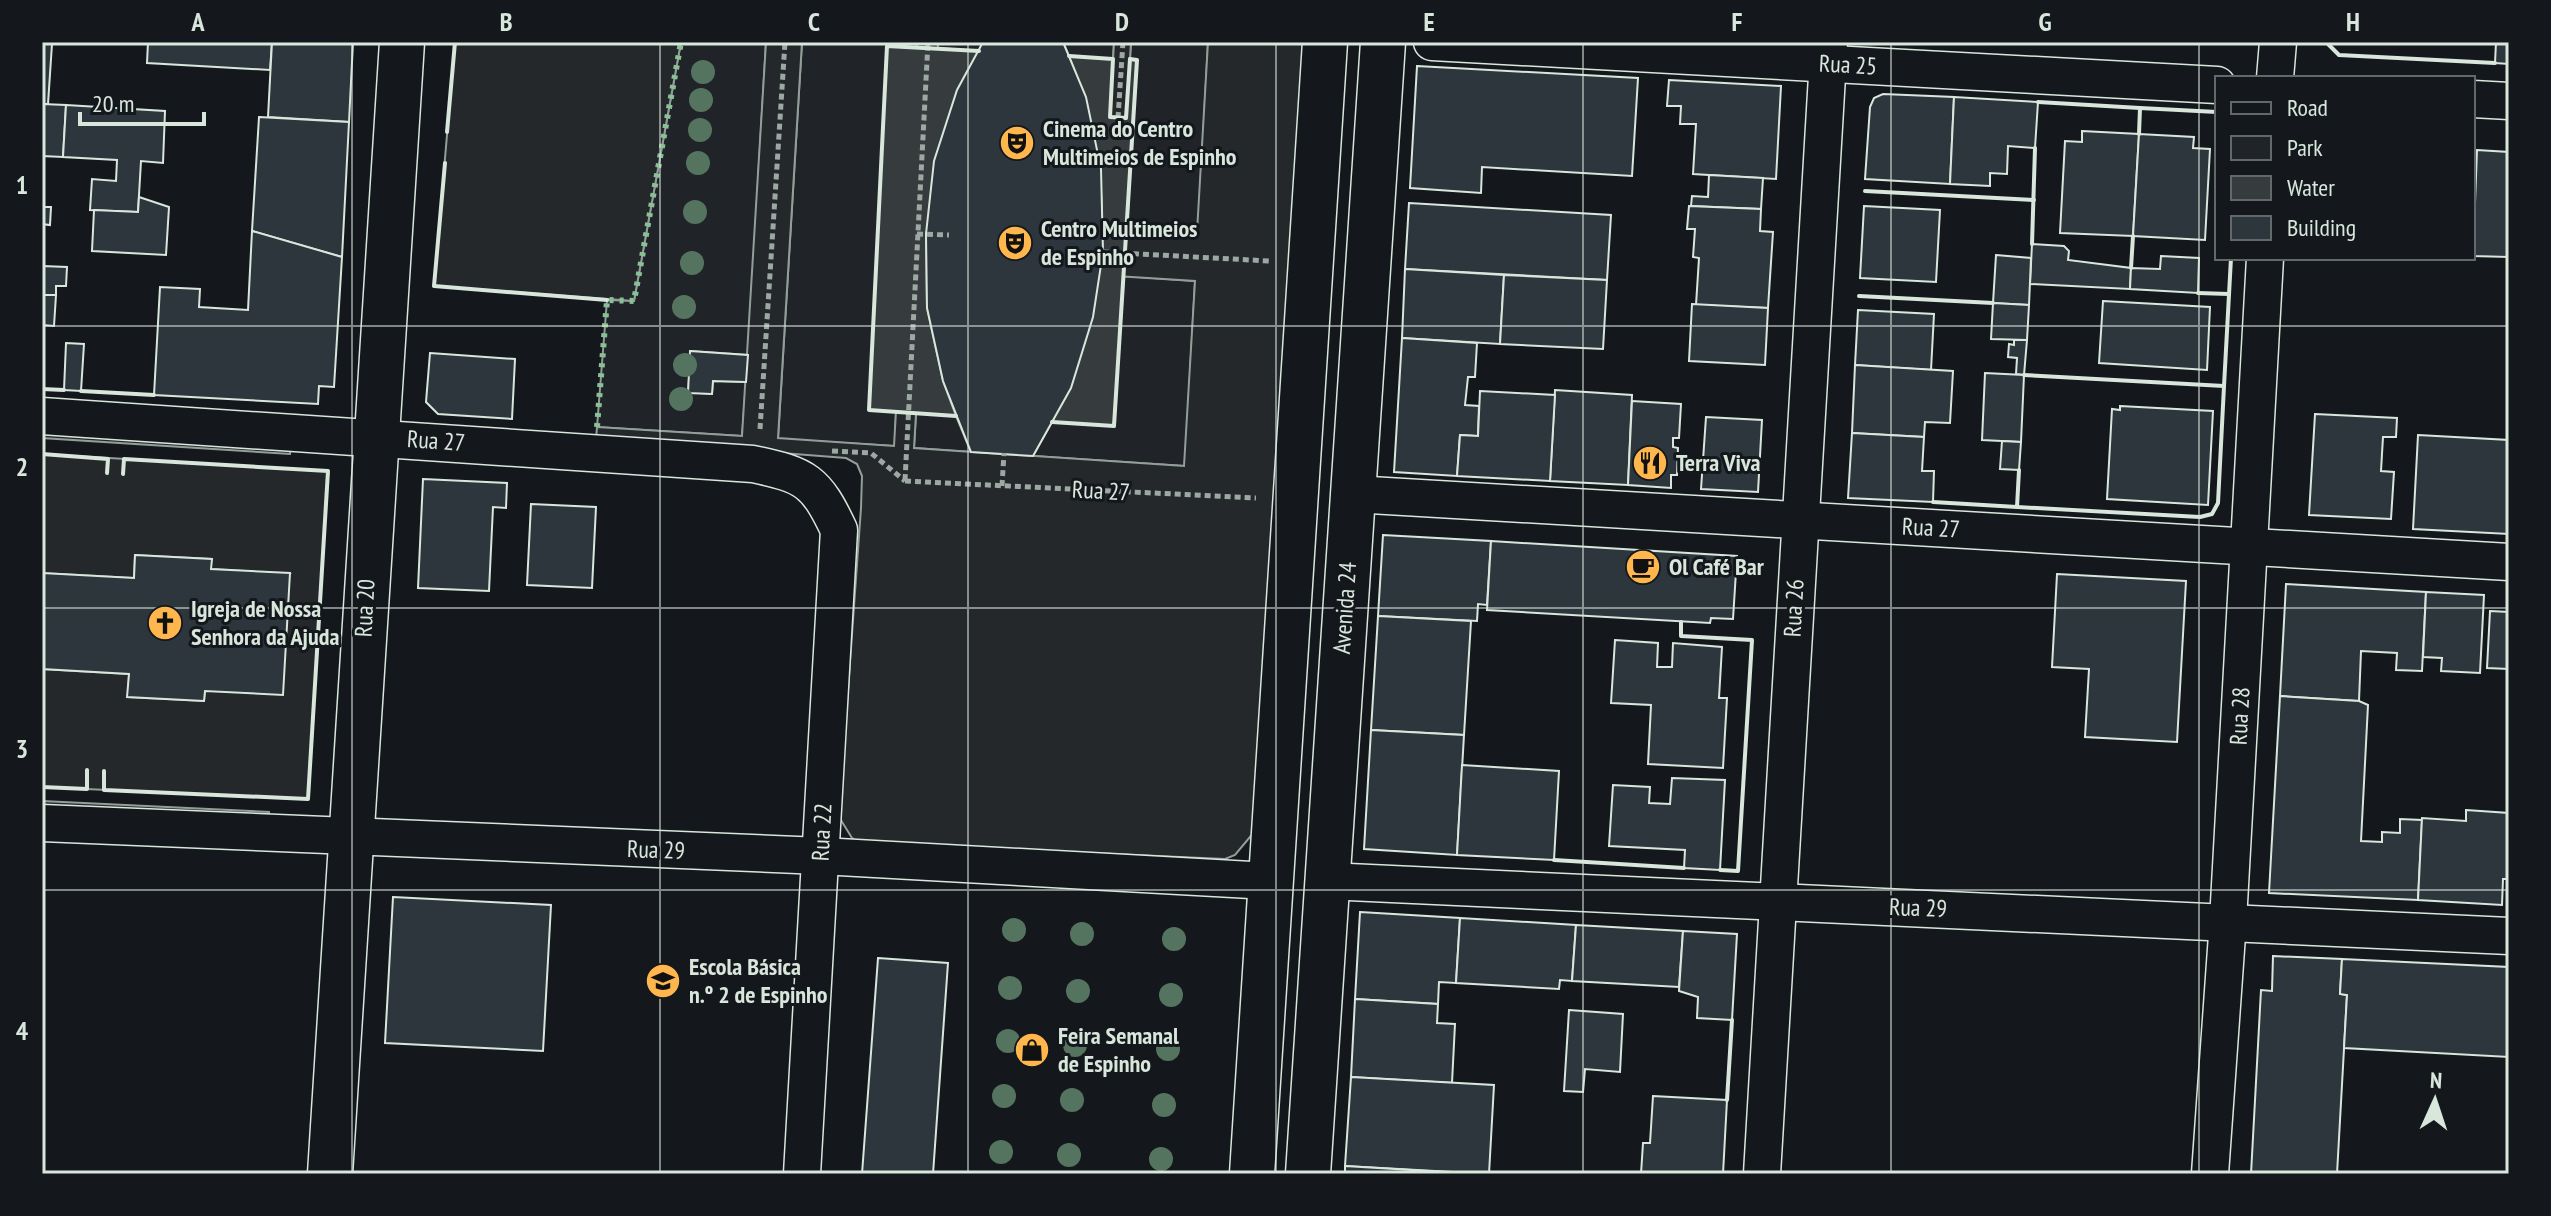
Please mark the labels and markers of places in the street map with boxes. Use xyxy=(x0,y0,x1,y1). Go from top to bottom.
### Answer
place label: Cinema do Centro Multimeios de Espinho xyxy=(1043,113,1237,172)
theatre icon: Cinema do Centro Multimeios de Espinho xyxy=(998,124,1036,162)
place label: Centro Multimeios de Espinho xyxy=(1041,213,1197,272)
theatre icon: Centro Multimeios de Espinho xyxy=(996,224,1034,262)
restaurant icon: Terra Viva xyxy=(1631,444,1669,482)
place label: Terra Viva xyxy=(1676,447,1760,478)
cafe icon: Ol Café Bar xyxy=(1624,548,1662,586)
place label: Ol Café Bar xyxy=(1669,551,1765,582)
place label: Igreja de Nossa Senhora da Ajuda xyxy=(191,593,339,652)
church icon: Igreja de Nossa Senhora da Ajuda xyxy=(146,604,184,642)
place label: Escola Básica n.º 2 de Espinho xyxy=(689,951,828,1010)
school or university icon: Escola Básica n.º 2 de Espinho xyxy=(644,962,682,1000)
place label: Feira Semanal de Espinho xyxy=(1058,1020,1179,1079)
shop icon: Feira Semanal de Espinho xyxy=(1013,1031,1051,1069)

